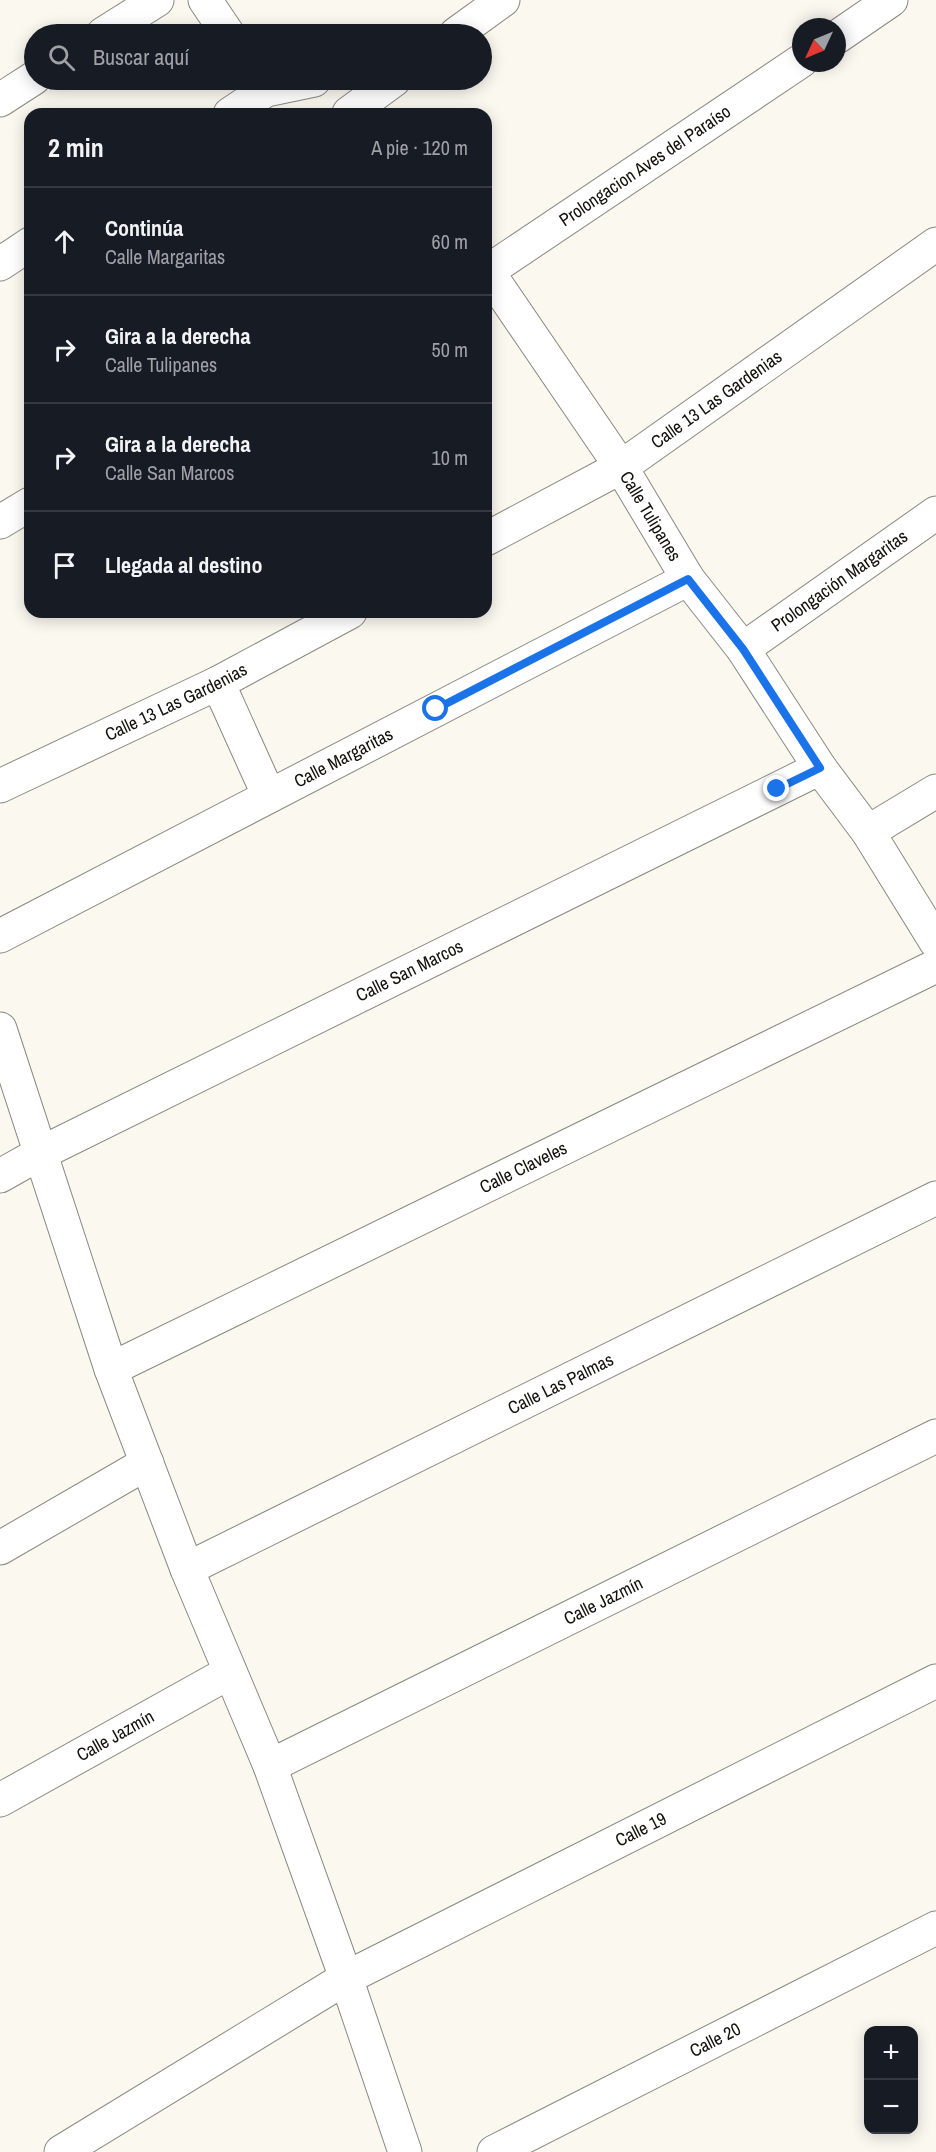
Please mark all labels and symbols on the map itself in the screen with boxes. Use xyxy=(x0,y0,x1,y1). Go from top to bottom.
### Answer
north arrow xyxy=(792,18,846,72)
street label: Prolongacion Aves del Paraíso xyxy=(554,99,735,232)
street label: Calle 13 Las Gardenias xyxy=(646,344,787,454)
street label: Calle Tulipanes xyxy=(614,466,688,566)
street label: Prolongación Margaritas xyxy=(766,524,913,637)
street label: Calle 13 Las Gardenias xyxy=(101,657,251,747)
route start xyxy=(422,695,448,721)
street label: Calle Margaritas xyxy=(289,721,397,793)
route end xyxy=(763,775,789,801)
street label: Calle San Marcos xyxy=(351,933,467,1008)
street label: Calle Claveles xyxy=(475,1135,571,1199)
street label: Calle Las Palmas xyxy=(503,1347,618,1420)
street label: Calle Jazmín xyxy=(559,1570,647,1631)
street label: Calle Jazmín xyxy=(72,1704,158,1767)
street label: Calle 19 xyxy=(611,1806,670,1852)
street label: Calle 20 xyxy=(685,2016,745,2063)

